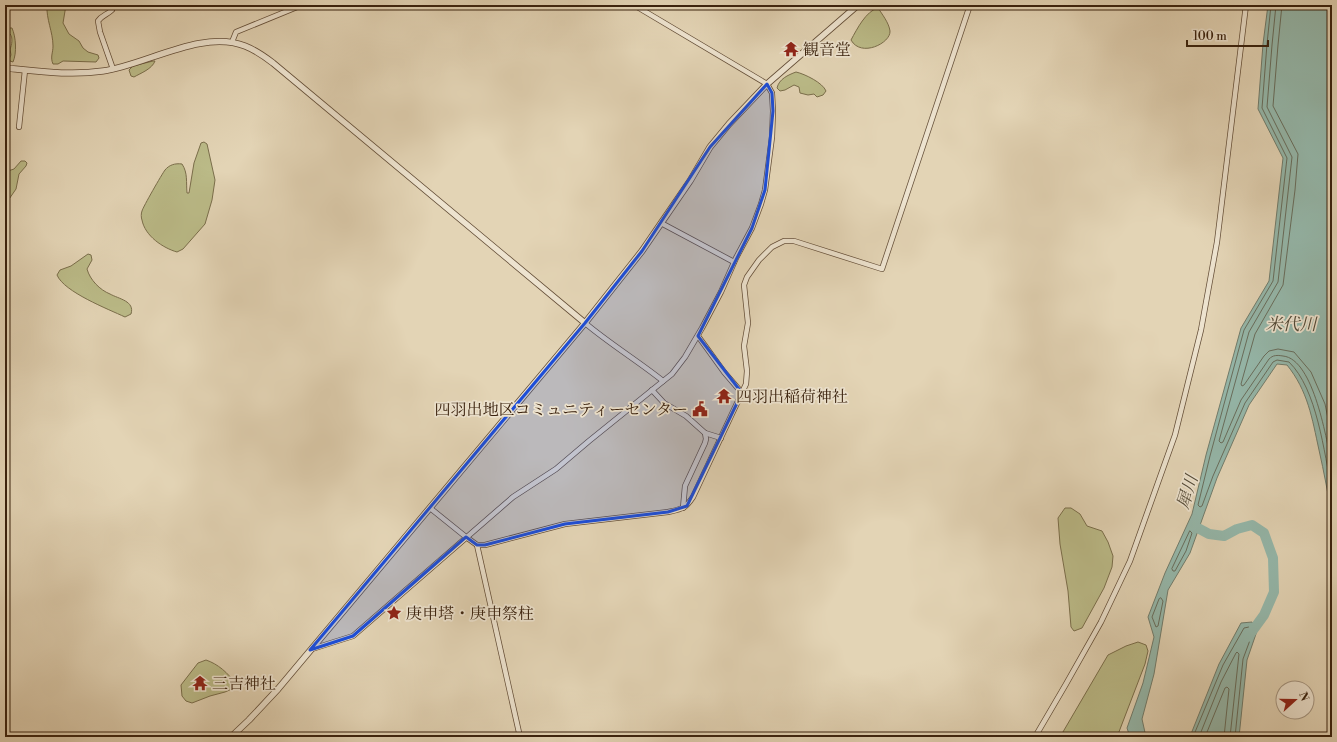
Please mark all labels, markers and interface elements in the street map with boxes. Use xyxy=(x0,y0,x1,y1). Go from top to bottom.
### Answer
scale bar xyxy=(1187,22,1268,48)
text: 100 m xyxy=(1193,29,1227,44)
temple icon: 観音堂 xyxy=(782,40,800,58)
place label: 観音堂 xyxy=(803,40,851,60)
water label: 米代川 xyxy=(1266,314,1318,336)
temple icon: 四羽出稲荷神社 xyxy=(715,387,733,405)
place label: 四羽出稲荷神社 xyxy=(736,387,848,407)
place label: 四羽出地区コミュニティーセンター xyxy=(435,400,688,420)
public building icon: 四羽出地区コミュニティーセンター xyxy=(691,400,709,418)
water label: 犀川 xyxy=(1172,471,1204,512)
place icon: 庚申塔・庚申祭柱 xyxy=(385,604,403,622)
place label: 庚申塔・庚申祭柱 xyxy=(406,604,534,624)
temple icon: 三吉神社 xyxy=(191,674,209,692)
place label: 三吉神社 xyxy=(212,674,276,694)
north arrow xyxy=(1275,680,1315,720)
text: N xyxy=(1295,690,1312,704)

